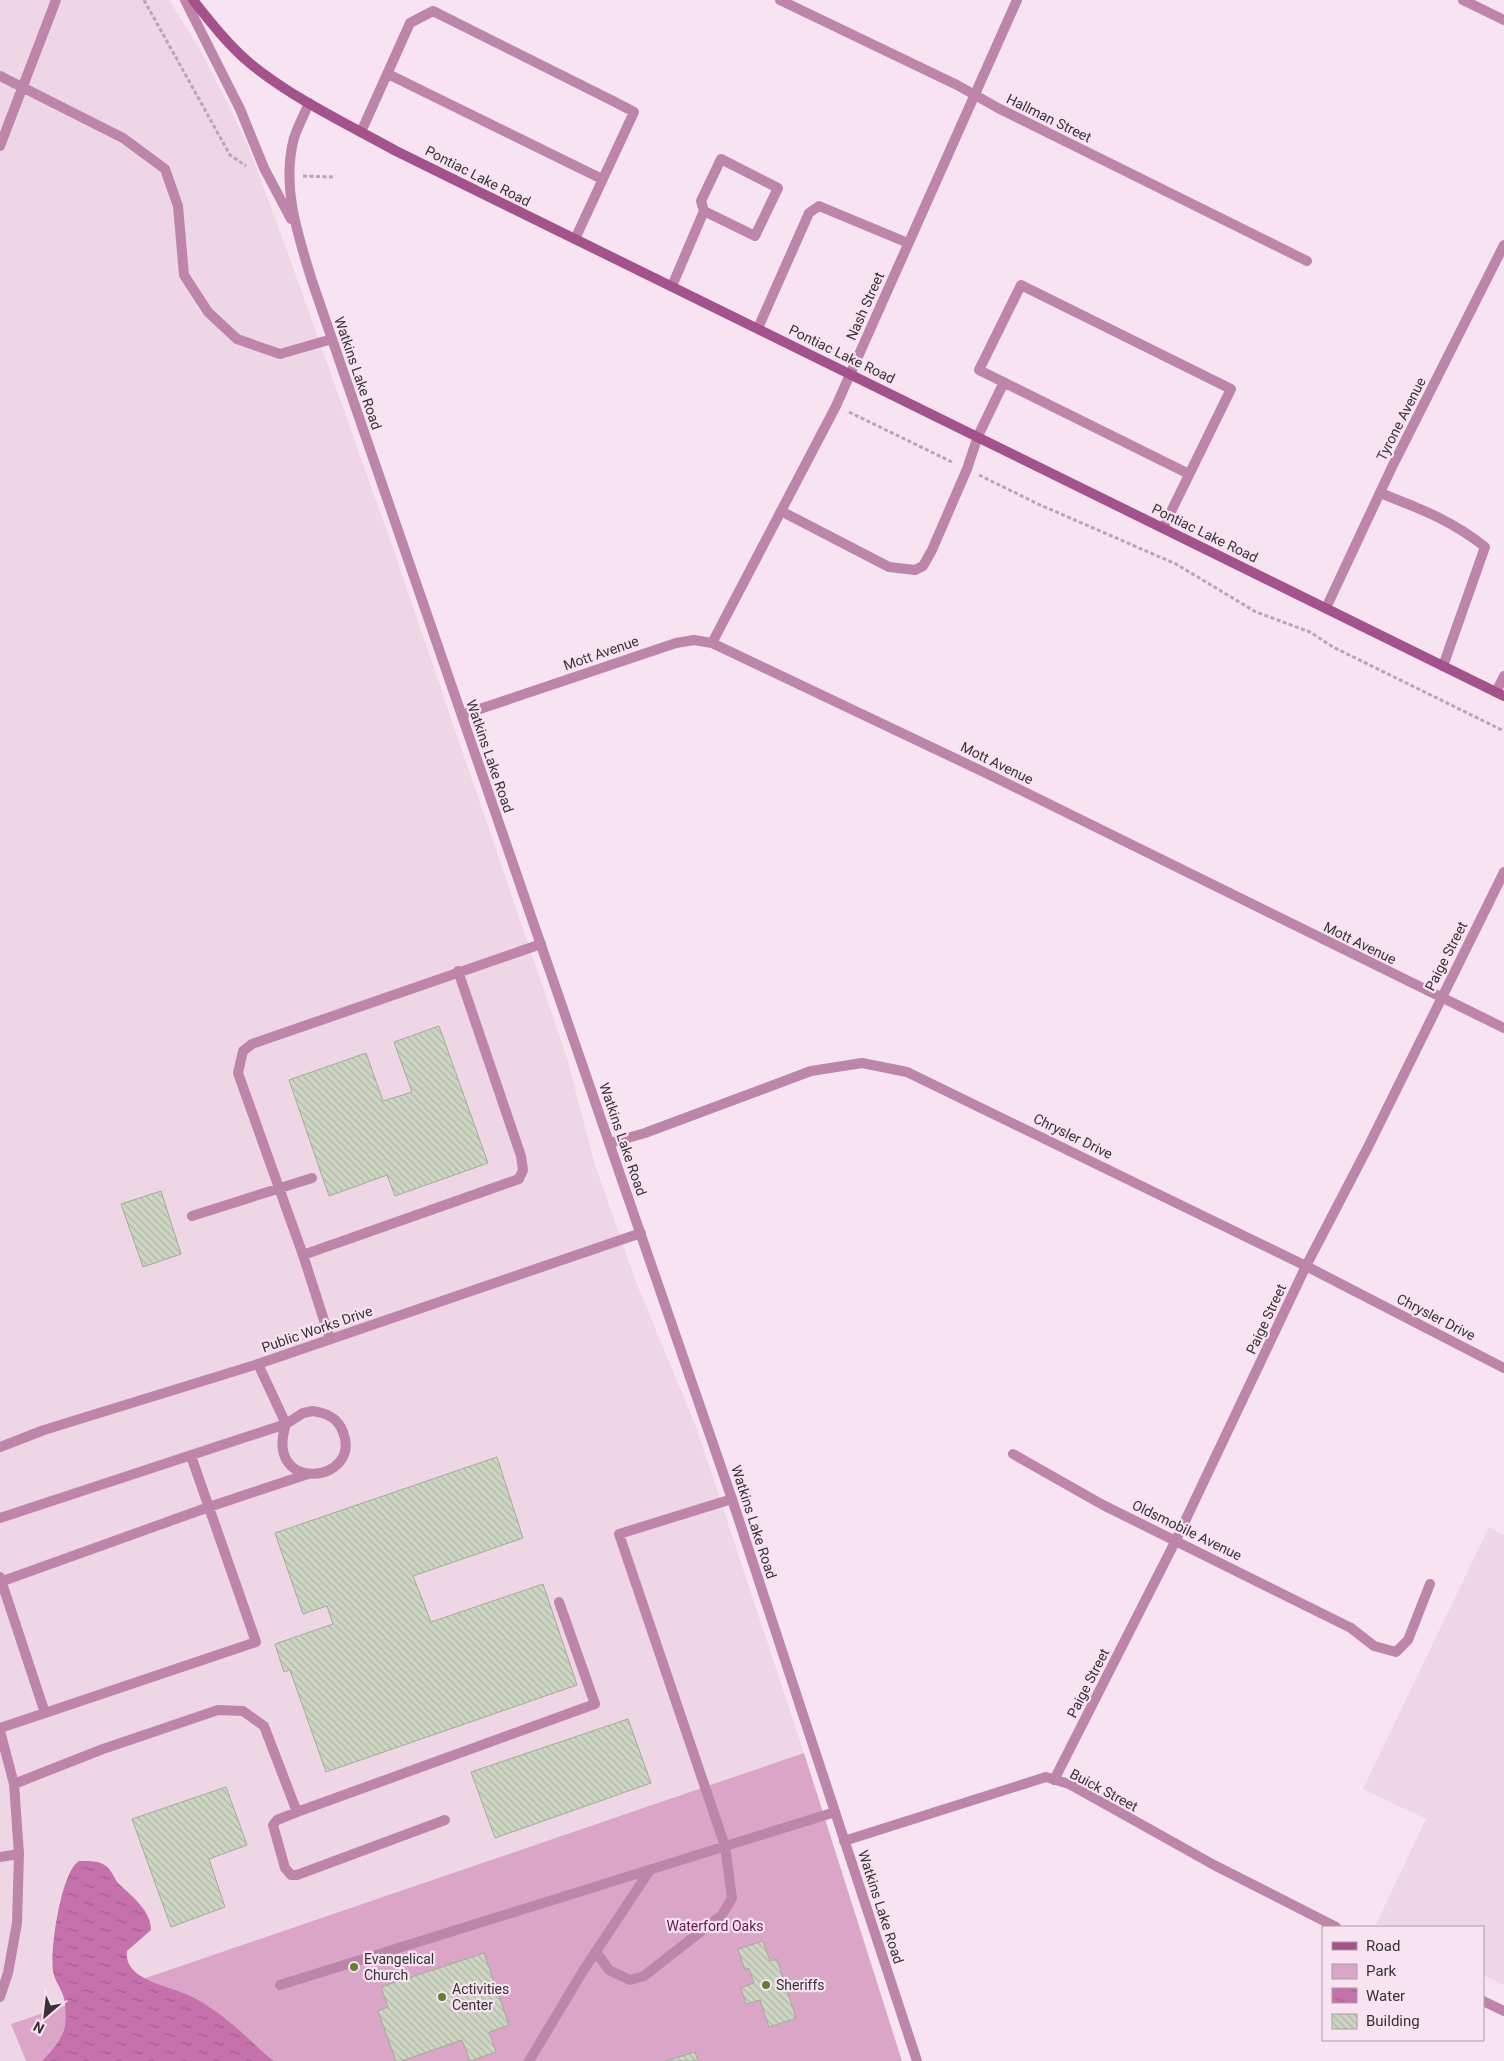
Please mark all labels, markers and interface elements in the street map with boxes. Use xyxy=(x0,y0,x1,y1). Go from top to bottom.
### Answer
street label: Hallman Street xyxy=(1004,91,1094,146)
street label: Pontiac Lake Road xyxy=(423,143,533,209)
street label: Nash Street xyxy=(843,269,887,343)
street label: Watkins Lake Road xyxy=(331,314,385,432)
street label: Pontiac Lake Road xyxy=(786,321,898,387)
street label: Tyrone Avenue xyxy=(1373,375,1429,463)
street label: Pontiac Lake Road xyxy=(1149,500,1261,566)
street label: Mott Avenue xyxy=(561,633,641,673)
street label: Watkins Lake Road xyxy=(463,697,517,815)
street label: Mott Avenue xyxy=(958,739,1036,787)
street label: Paige Street xyxy=(1422,918,1470,993)
street label: Mott Avenue xyxy=(1321,919,1399,967)
street label: Watkins Lake Road xyxy=(596,1080,650,1198)
street label: Chrysler Drive xyxy=(1031,1110,1115,1162)
street label: Paige Street xyxy=(1243,1281,1289,1357)
street label: Chrysler Drive xyxy=(1394,1290,1478,1344)
street label: Public Works Drive xyxy=(259,1303,375,1355)
street label: Watkins Lake Road xyxy=(728,1463,780,1581)
street label: Oldsmobile Avenue xyxy=(1130,1497,1244,1563)
street label: Paige Street xyxy=(1064,1645,1112,1720)
street label: Buick Street xyxy=(1067,1765,1141,1815)
street label: Watkins Lake Road xyxy=(855,1848,907,1966)
park label: Waterford Oaks xyxy=(666,1918,764,1934)
legend xyxy=(1322,1926,1484,2041)
text: Road xyxy=(1366,1937,1400,1955)
place label: Evangelical Church xyxy=(364,1951,434,1983)
marker: Evangelical Church xyxy=(348,1961,360,1973)
text: Park xyxy=(1366,1962,1397,1980)
place label: Sheriffs xyxy=(776,1977,825,1993)
marker: Sheriffs xyxy=(760,1979,772,1991)
place label: Activities Center xyxy=(452,1981,509,2013)
text: Water xyxy=(1366,1987,1405,2005)
north arrow xyxy=(20,1991,70,2041)
marker: Activities Center xyxy=(436,1991,448,2003)
text: Building xyxy=(1366,2012,1420,2030)
text: N xyxy=(31,2018,47,2037)

